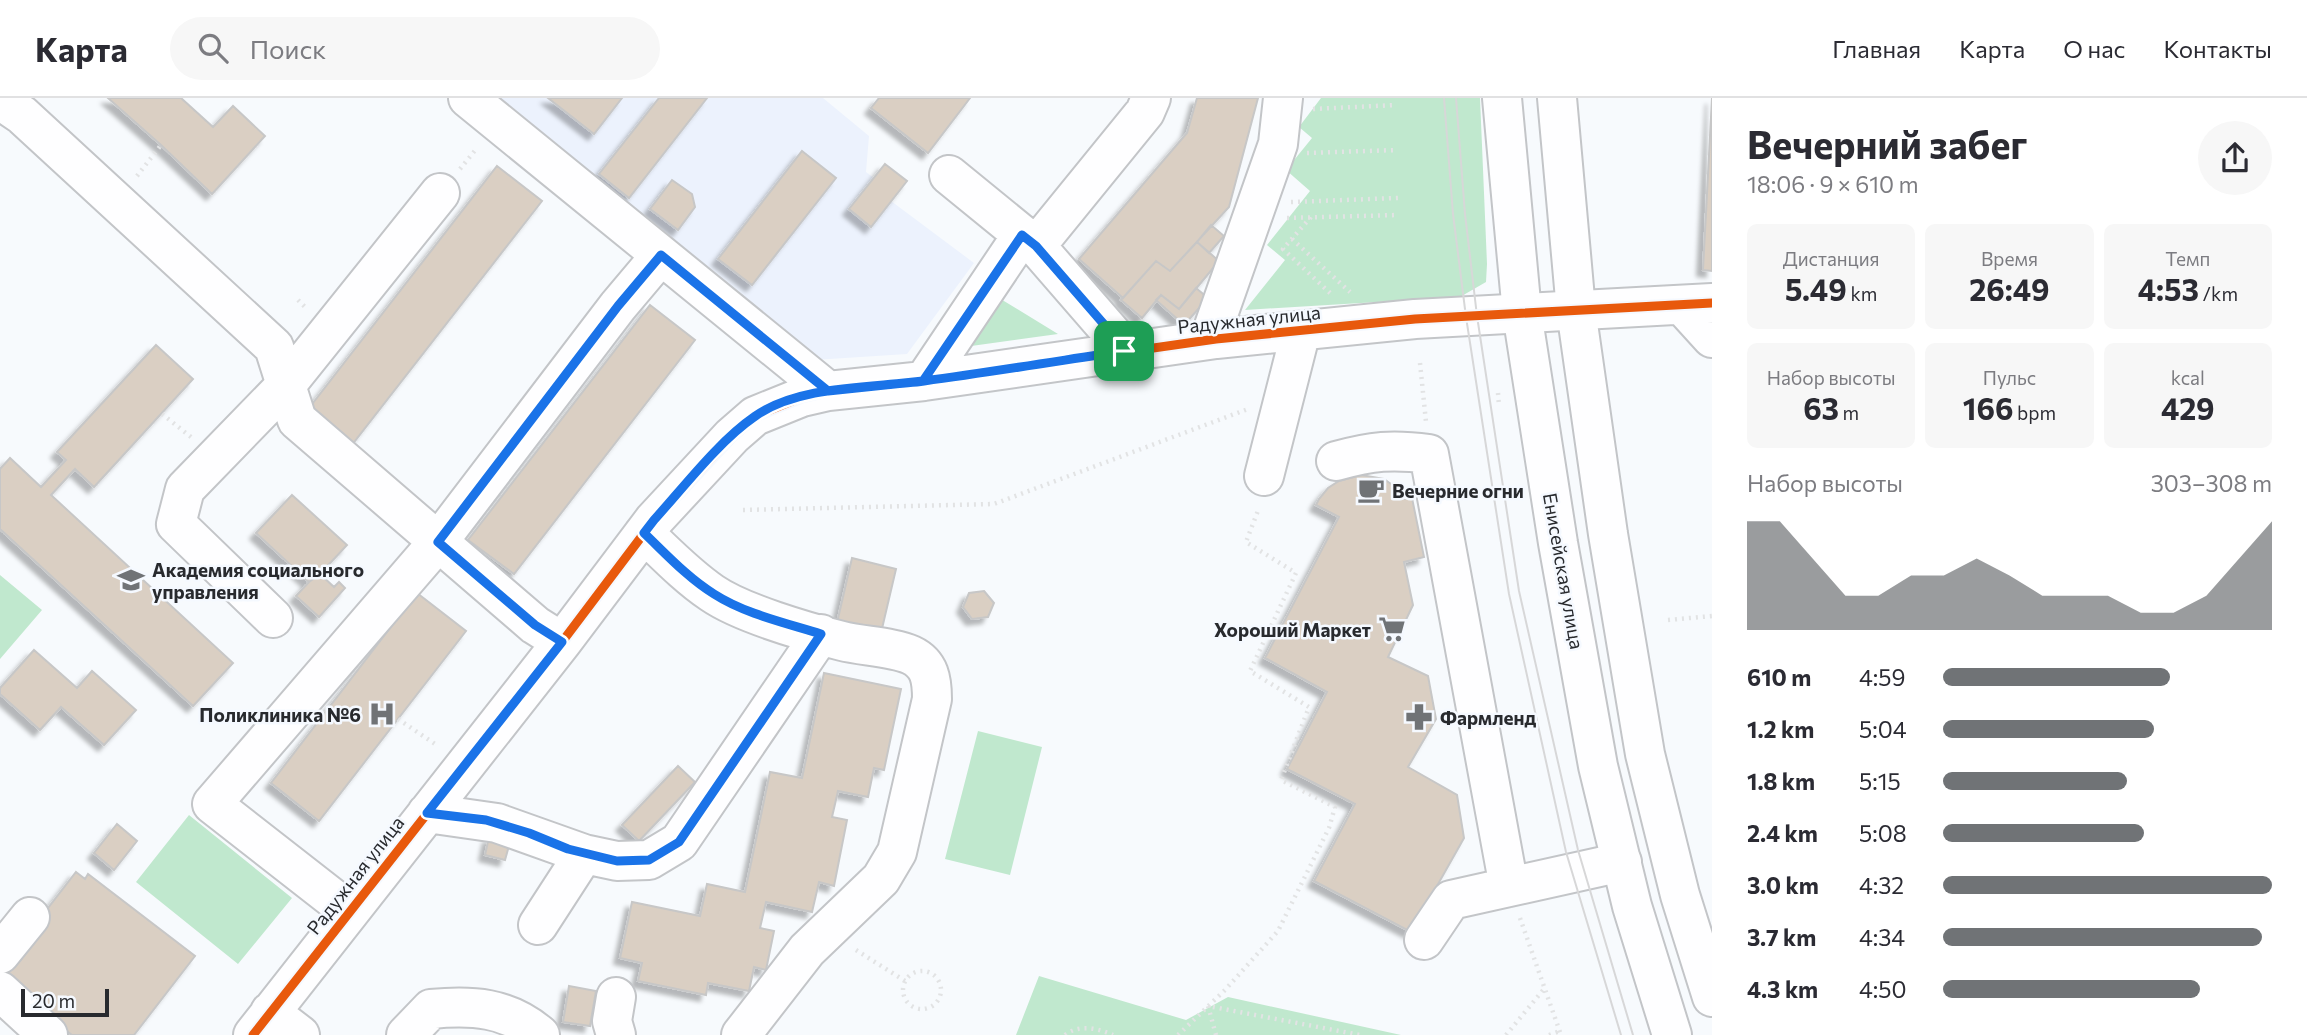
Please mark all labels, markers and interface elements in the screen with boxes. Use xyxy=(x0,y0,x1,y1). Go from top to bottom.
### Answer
search box xyxy=(170,17,660,80)
text: Карта xyxy=(35,28,128,69)
icon: search xyxy=(194,29,232,67)
text: Поиск xyxy=(250,33,326,64)
text: Главная xyxy=(1832,34,1921,63)
text: Карта xyxy=(1959,34,2025,63)
text: О нас xyxy=(2063,34,2125,63)
text: Контакты xyxy=(2163,34,2272,63)
text: Вечерний забег xyxy=(1747,120,2027,167)
button: share xyxy=(2198,121,2272,195)
text: 18:06 · 9 × 610 m xyxy=(1747,170,1919,198)
text: Дистанция xyxy=(1783,247,1880,270)
text: Время xyxy=(1981,247,2038,270)
text: Темп xyxy=(2165,247,2210,270)
text: 5.49 xyxy=(1785,270,1847,307)
text: 26:49 xyxy=(1969,270,2050,307)
text: 4:53 xyxy=(2138,270,2199,307)
text: km xyxy=(1847,282,1877,305)
text: /km xyxy=(2199,282,2238,305)
street label: Радужная улица xyxy=(1176,300,1322,338)
pin xyxy=(1094,321,1154,381)
icon: arrive xyxy=(1105,332,1143,370)
text: Набор высоты xyxy=(1767,366,1896,389)
text: Пульс xyxy=(1983,366,2036,389)
text: kcal xyxy=(2171,366,2205,389)
text: 63 xyxy=(1803,389,1839,426)
text: 166 xyxy=(1963,389,2013,426)
text: 429 xyxy=(2161,389,2215,426)
text: m xyxy=(1839,401,1859,424)
text: bpm xyxy=(2013,401,2056,424)
text: Набор высоты xyxy=(1747,469,1903,497)
text: 303–308 m xyxy=(2151,469,2272,497)
cafe icon: Вечерние огни xyxy=(1356,475,1386,505)
place label: Вечерние огни xyxy=(1392,479,1524,502)
street label: Енисейская улица xyxy=(1539,491,1589,651)
place label: Академия социального управления xyxy=(152,558,364,603)
school or university icon: Академия социального управления xyxy=(116,565,146,595)
supermarket icon: Хороший Маркет xyxy=(1377,614,1407,644)
place label: Хороший Маркет xyxy=(1214,618,1371,641)
text: 610 m xyxy=(1747,663,1811,691)
text: 4:59 xyxy=(1859,663,1905,691)
hospital icon: Поликлиника №6 xyxy=(367,699,397,729)
pharmacy icon: Фармленд xyxy=(1404,702,1434,732)
place label: Поликлиника №6 xyxy=(199,703,361,726)
place label: Фармленд xyxy=(1440,706,1536,729)
text: 1.2 km xyxy=(1747,715,1814,743)
text: 5:04 xyxy=(1859,715,1906,743)
text: 1.8 km xyxy=(1747,767,1815,795)
text: 5:15 xyxy=(1859,767,1901,795)
street label: Радужная улица xyxy=(302,811,408,939)
text: 2.4 km xyxy=(1747,819,1818,847)
text: 5:08 xyxy=(1859,819,1907,847)
text: 3.0 km xyxy=(1747,871,1819,899)
text: 4:32 xyxy=(1859,871,1904,899)
text: 3.7 km xyxy=(1747,923,1816,951)
text: 4:34 xyxy=(1859,923,1905,951)
text: 4.3 km xyxy=(1747,975,1818,1003)
text: 4:50 xyxy=(1859,975,1906,1003)
scale bar xyxy=(21,986,108,1018)
text: 20 m xyxy=(32,989,75,1012)

